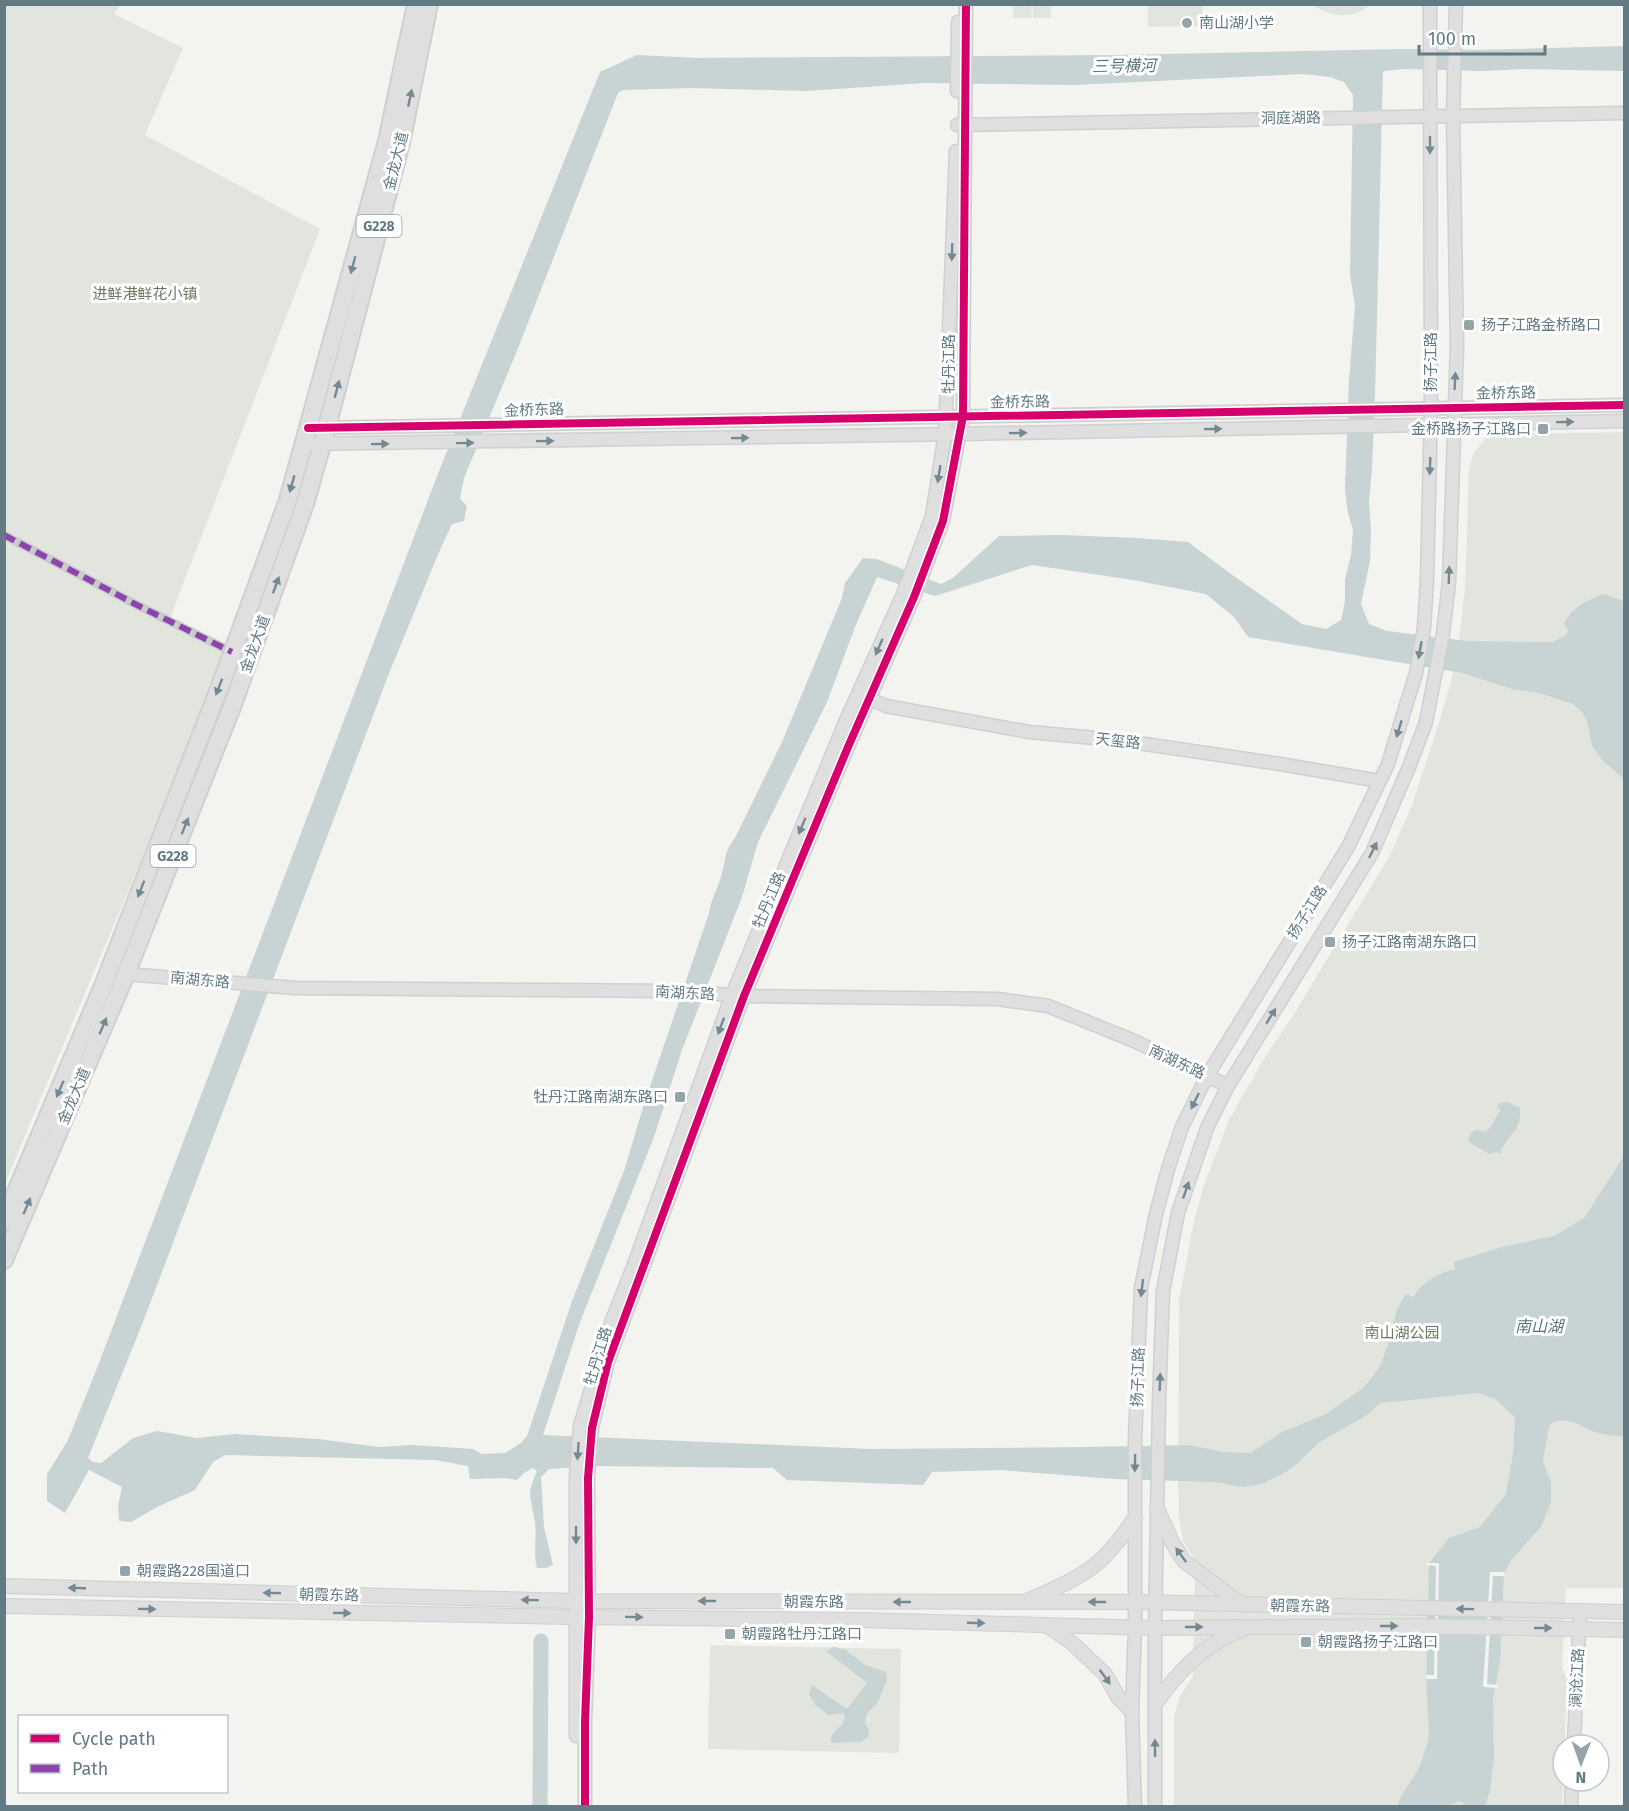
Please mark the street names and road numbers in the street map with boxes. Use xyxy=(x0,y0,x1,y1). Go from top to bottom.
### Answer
street label: 洞庭湖路 xyxy=(1261,108,1321,128)
street label: 金龙大道 xyxy=(380,130,412,192)
road number: G228 xyxy=(356,215,401,237)
street label: 扬子江路 xyxy=(1422,332,1440,392)
street label: 牡丹江路 xyxy=(940,334,958,394)
street label: 金桥东路 xyxy=(1476,383,1536,403)
street label: 金桥东路 xyxy=(990,392,1050,412)
street label: 金桥东路 xyxy=(504,400,564,420)
street label: 金龙大道 xyxy=(236,613,274,675)
street label: 天玺路 xyxy=(1095,730,1141,752)
road number: G228 xyxy=(150,845,195,867)
street label: 牡丹江路 xyxy=(749,869,789,931)
street label: 扬子江路 xyxy=(1283,882,1331,942)
street label: 南湖东路 xyxy=(169,968,231,992)
street label: 南湖东路 xyxy=(655,982,715,1004)
street label: 南湖东路 xyxy=(1146,1041,1208,1083)
street label: 金龙大道 xyxy=(54,1065,94,1127)
street label: 牡丹江路 xyxy=(581,1325,615,1387)
street label: 扬子江路 xyxy=(1128,1347,1148,1407)
street label: 朝霞东路 xyxy=(299,1585,359,1605)
street label: 朝霞东路 xyxy=(784,1593,844,1611)
street label: 朝霞东路 xyxy=(1270,1596,1330,1616)
street label: 澜沧江路 xyxy=(1566,1648,1588,1708)

